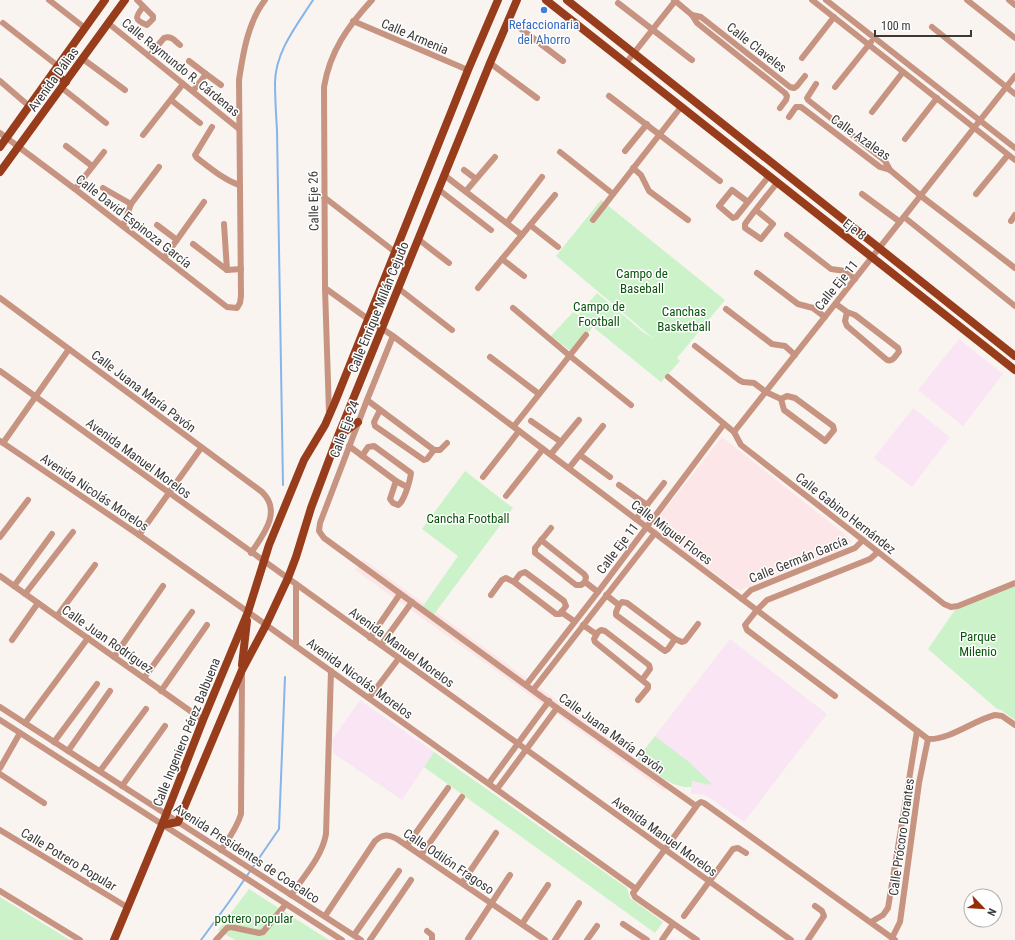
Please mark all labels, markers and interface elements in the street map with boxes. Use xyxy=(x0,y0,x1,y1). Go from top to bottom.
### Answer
marker: Refaccionaria del Ahorro xyxy=(539,5,549,15)
scale bar xyxy=(875,12,971,38)
street label: Calle Raymundo R. Cárdenas xyxy=(119,15,243,120)
street label: Calle Armenia xyxy=(379,16,451,57)
place label: Refaccionaria del Ahorro xyxy=(509,17,579,47)
street label: Calle Claveles xyxy=(724,19,790,75)
text: 100 m xyxy=(881,19,911,33)
street label: Avenida Dálias xyxy=(25,44,82,114)
street label: Calle Azaleas xyxy=(828,111,893,163)
street label: Calle Eje 26 xyxy=(305,171,322,231)
street label: Calle David Espinoza García xyxy=(73,172,195,271)
street label: Eje 8 xyxy=(840,216,869,243)
street label: Calle Enrique Millán Cejudo xyxy=(345,239,412,375)
street label: Calle Eje 11 xyxy=(812,257,861,313)
park label: Campo de Baseball xyxy=(616,266,668,296)
park label: Campo de Football xyxy=(573,299,625,329)
park label: Canchas Basketball xyxy=(657,304,711,334)
street label: Calle Juana María Pavón xyxy=(89,347,199,436)
street label: Calle Eje 24 xyxy=(327,398,362,460)
street label: Avenida Manuel Morelos xyxy=(83,415,194,502)
street label: Avenida Nicolás Morelos xyxy=(38,451,152,534)
street label: Calle Gabino Hernández xyxy=(793,470,899,557)
street label: Calle Miguel Flores xyxy=(628,497,715,568)
park label: Cancha Football xyxy=(426,511,510,526)
street label: Calle Eje 11 xyxy=(593,520,641,577)
street label: Calle Germán García xyxy=(747,533,850,586)
street label: Calle Juan Rodríguez xyxy=(59,602,157,677)
street label: Avenida Manuel Morelos xyxy=(346,604,457,691)
park label: Parque Milenio xyxy=(959,629,997,659)
street label: Avenida Nicolás Morelos xyxy=(304,635,416,722)
street label: Calle Ingeniero Pérez Balbuena xyxy=(150,656,223,809)
street label: Calle Juana María Pavón xyxy=(556,690,667,777)
street label: Calle Prócoro Dorantes xyxy=(886,777,917,897)
street label: Avenida Manuel Morelos xyxy=(609,793,720,880)
street label: Avenida Presidentes de Coacalco xyxy=(171,801,322,906)
street label: Calle Potrero Popular xyxy=(18,825,119,894)
street label: Calle Odilón Fragoso xyxy=(401,826,497,897)
north arrow xyxy=(963,888,1003,928)
text: N xyxy=(984,906,999,918)
park label: potrero popular xyxy=(215,911,293,926)

